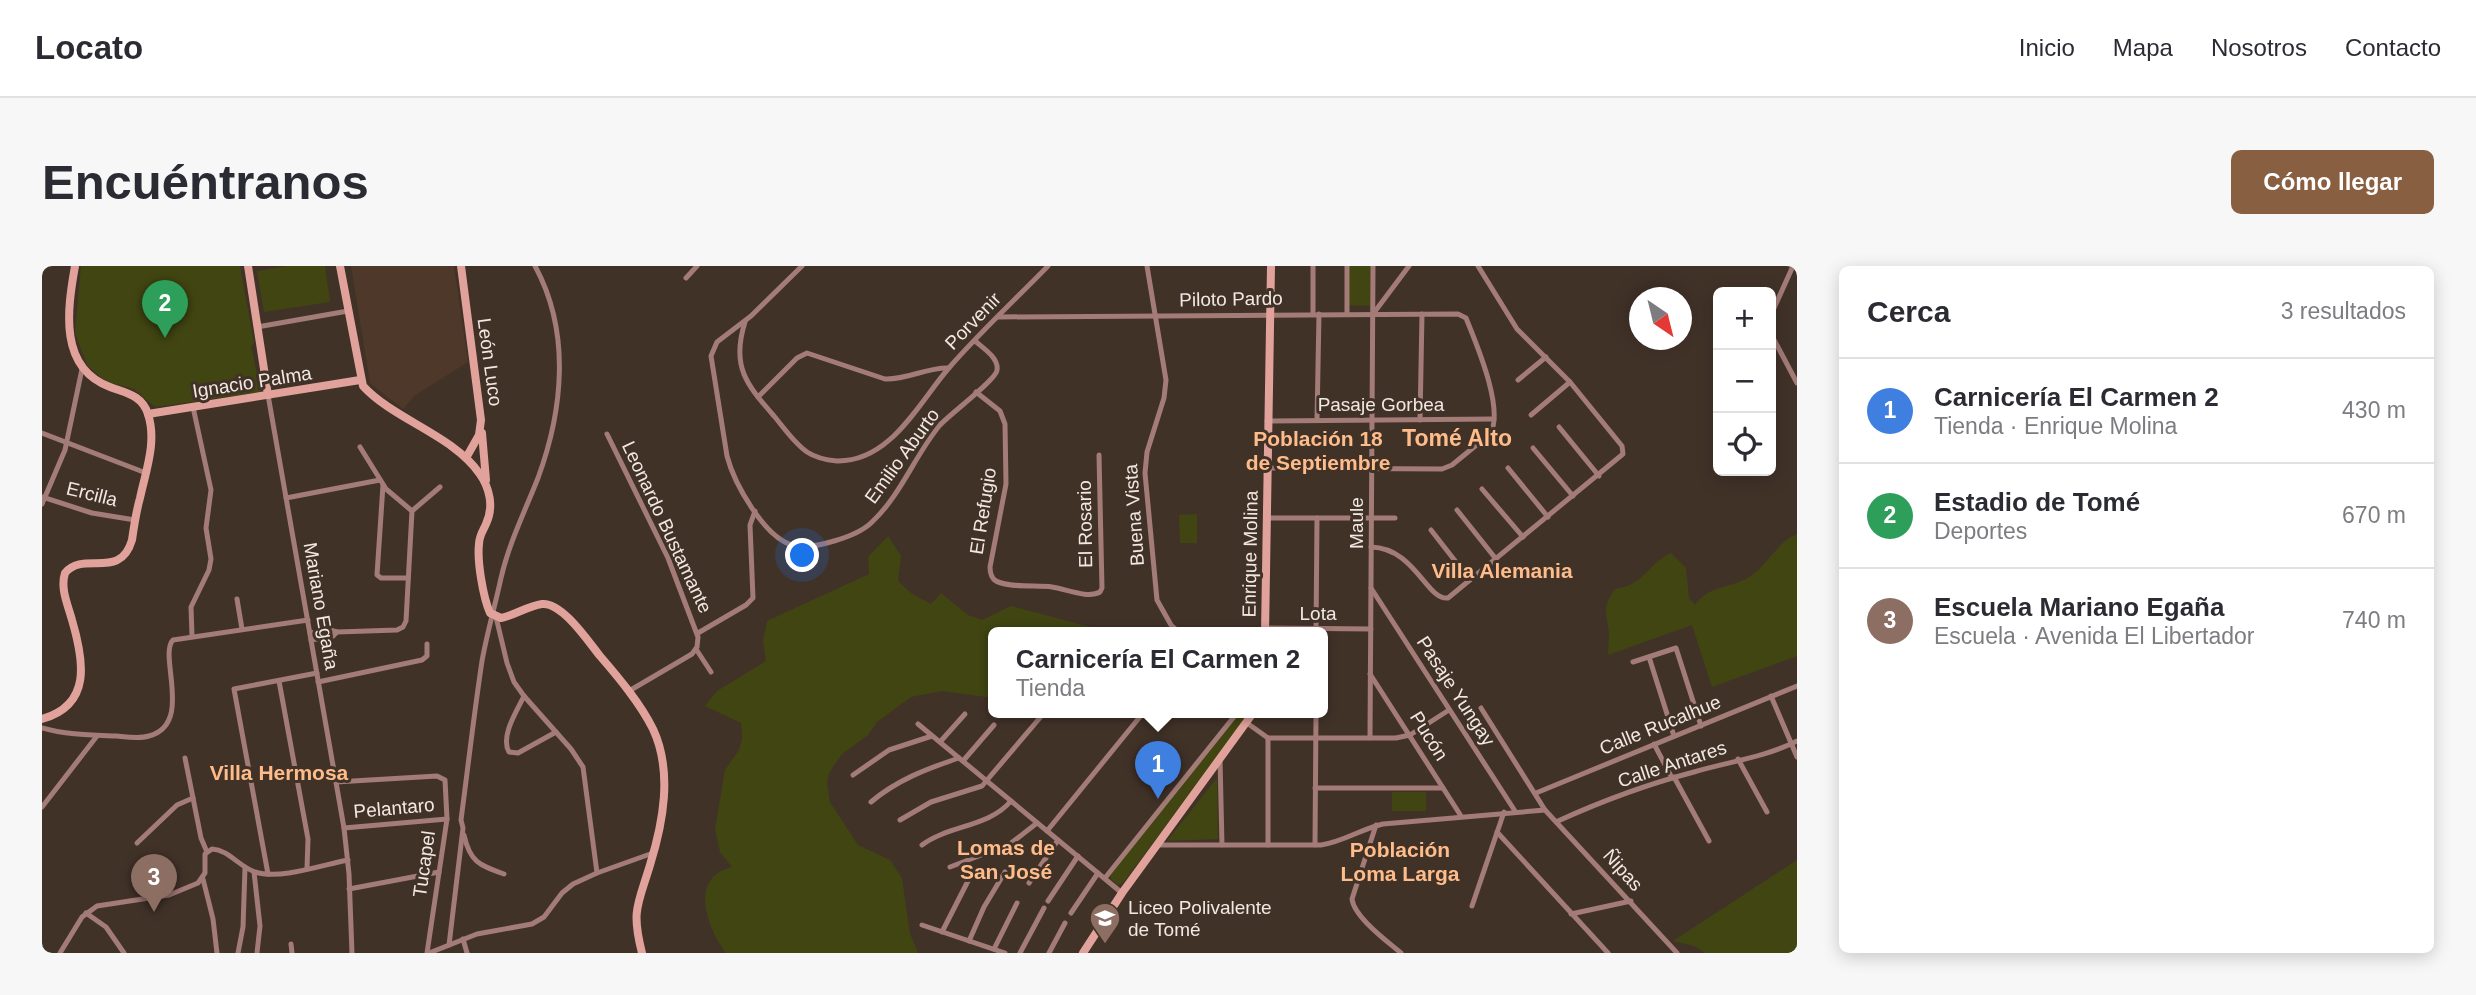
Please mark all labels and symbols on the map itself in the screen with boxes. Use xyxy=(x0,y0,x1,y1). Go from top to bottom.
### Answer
pin: 2 xyxy=(142,280,188,338)
north arrow xyxy=(1629,287,1692,350)
street label: Porvenir xyxy=(941,288,1006,354)
street label: Piloto Pardo xyxy=(1179,288,1283,310)
street label: León Luco xyxy=(473,317,507,407)
street label: Ignacio Palma xyxy=(191,362,314,402)
street label: Pasaje Gorbea xyxy=(1318,394,1445,415)
street label: Emilio Aburto xyxy=(861,405,943,507)
district label: Tomé Alto xyxy=(1402,425,1512,451)
district label: Población 18 de Septiembre xyxy=(1246,427,1390,474)
street label: Leonardo Bustamante xyxy=(618,438,716,616)
street label: Buena Vista xyxy=(1120,463,1148,567)
street label: El Refugio xyxy=(966,466,1000,556)
street label: Ercilla xyxy=(64,478,120,511)
street label: El Rosario xyxy=(1074,480,1096,568)
street label: Enrique Molina xyxy=(1238,490,1262,618)
street label: Maule xyxy=(1346,497,1367,549)
your location xyxy=(785,538,819,572)
street label: Mariano Egaña xyxy=(299,541,343,672)
district label: Villa Alemania xyxy=(1431,559,1573,582)
street label: Lota xyxy=(1300,603,1337,624)
street label: Pasaje Yungay xyxy=(1413,632,1500,750)
street label: Calle Rucalhue xyxy=(1596,691,1724,759)
street label: Pucón xyxy=(1406,708,1452,764)
street label: Calle Antares xyxy=(1615,737,1729,791)
pin: 1 xyxy=(1135,741,1181,799)
district label: Villa Hermosa xyxy=(210,761,349,784)
street label: Pelantaro xyxy=(353,794,435,822)
street label: Tucapel xyxy=(409,829,439,899)
district label: Lomas de San José xyxy=(957,836,1055,883)
district label: Población Loma Larga xyxy=(1340,838,1460,885)
street label: Ñipas xyxy=(1599,845,1647,895)
pin: 3 xyxy=(131,854,177,912)
place label: Liceo Polivalente de Tomé xyxy=(1128,897,1272,940)
school or university icon: Liceo Polivalente de Tomé xyxy=(1088,901,1122,945)

